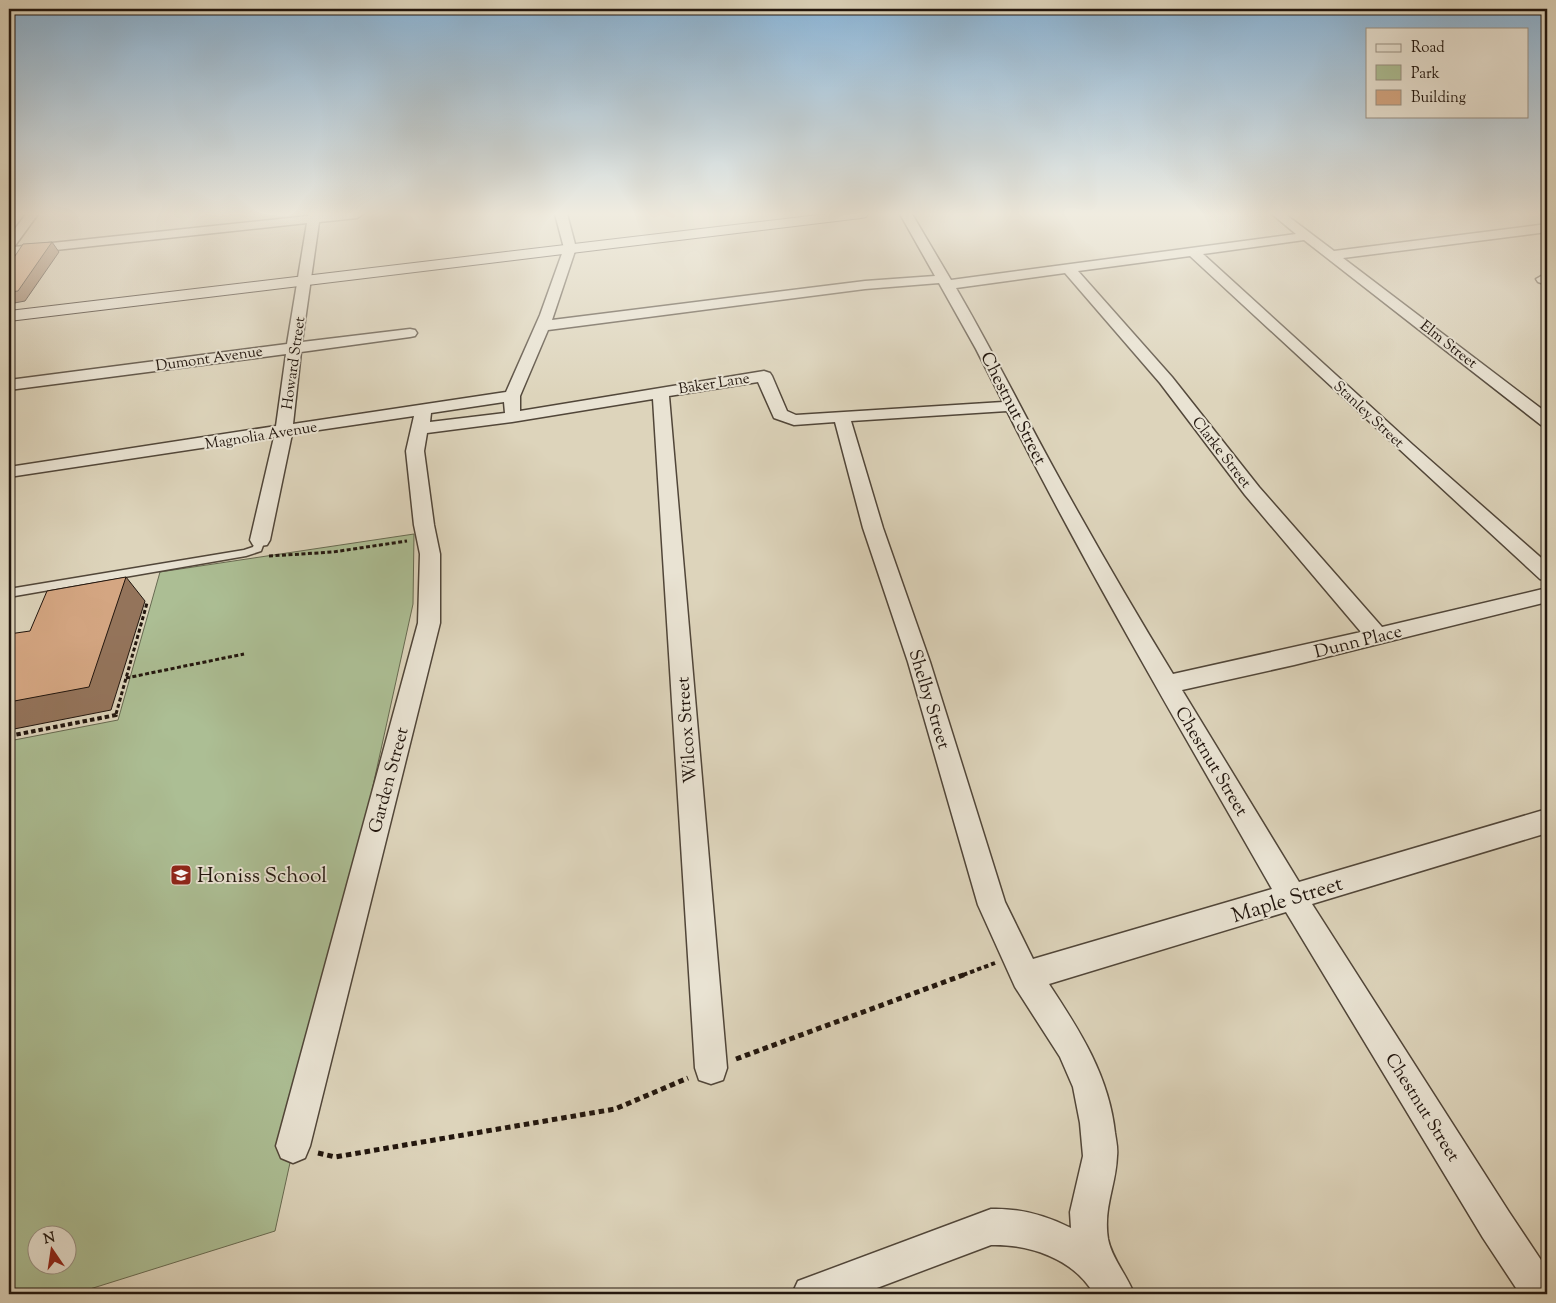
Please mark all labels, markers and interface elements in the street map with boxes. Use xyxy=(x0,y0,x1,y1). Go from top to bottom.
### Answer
legend xyxy=(1366,28,1528,118)
text: Road xyxy=(1411,38,1445,59)
text: Park xyxy=(1411,64,1440,85)
text: Building xyxy=(1411,88,1466,109)
street label: Howard Street xyxy=(278,315,311,411)
street label: Elm Street xyxy=(1415,316,1481,374)
street label: Dumont Avenue xyxy=(154,342,264,377)
street label: Chestnut Street xyxy=(973,348,1052,470)
street label: Baker Lane xyxy=(677,368,751,400)
street label: Stanley Street xyxy=(1328,377,1408,453)
street label: Clarke Street xyxy=(1186,413,1255,493)
street label: Magnolia Avenue xyxy=(204,417,319,456)
street label: Dunn Place xyxy=(1312,620,1405,666)
street label: Shelby Street xyxy=(901,646,956,753)
street label: Wilcox Street xyxy=(671,676,705,784)
street label: Chestnut Street xyxy=(1167,702,1253,822)
street label: Garden Street xyxy=(363,725,417,836)
place label: Honiss School xyxy=(197,862,327,892)
school or university icon: Honiss School xyxy=(169,863,193,887)
street label: Maple Street xyxy=(1228,870,1347,932)
street label: Chestnut Street xyxy=(1377,1049,1465,1167)
north arrow xyxy=(28,1226,78,1276)
text: N xyxy=(42,1228,57,1250)

